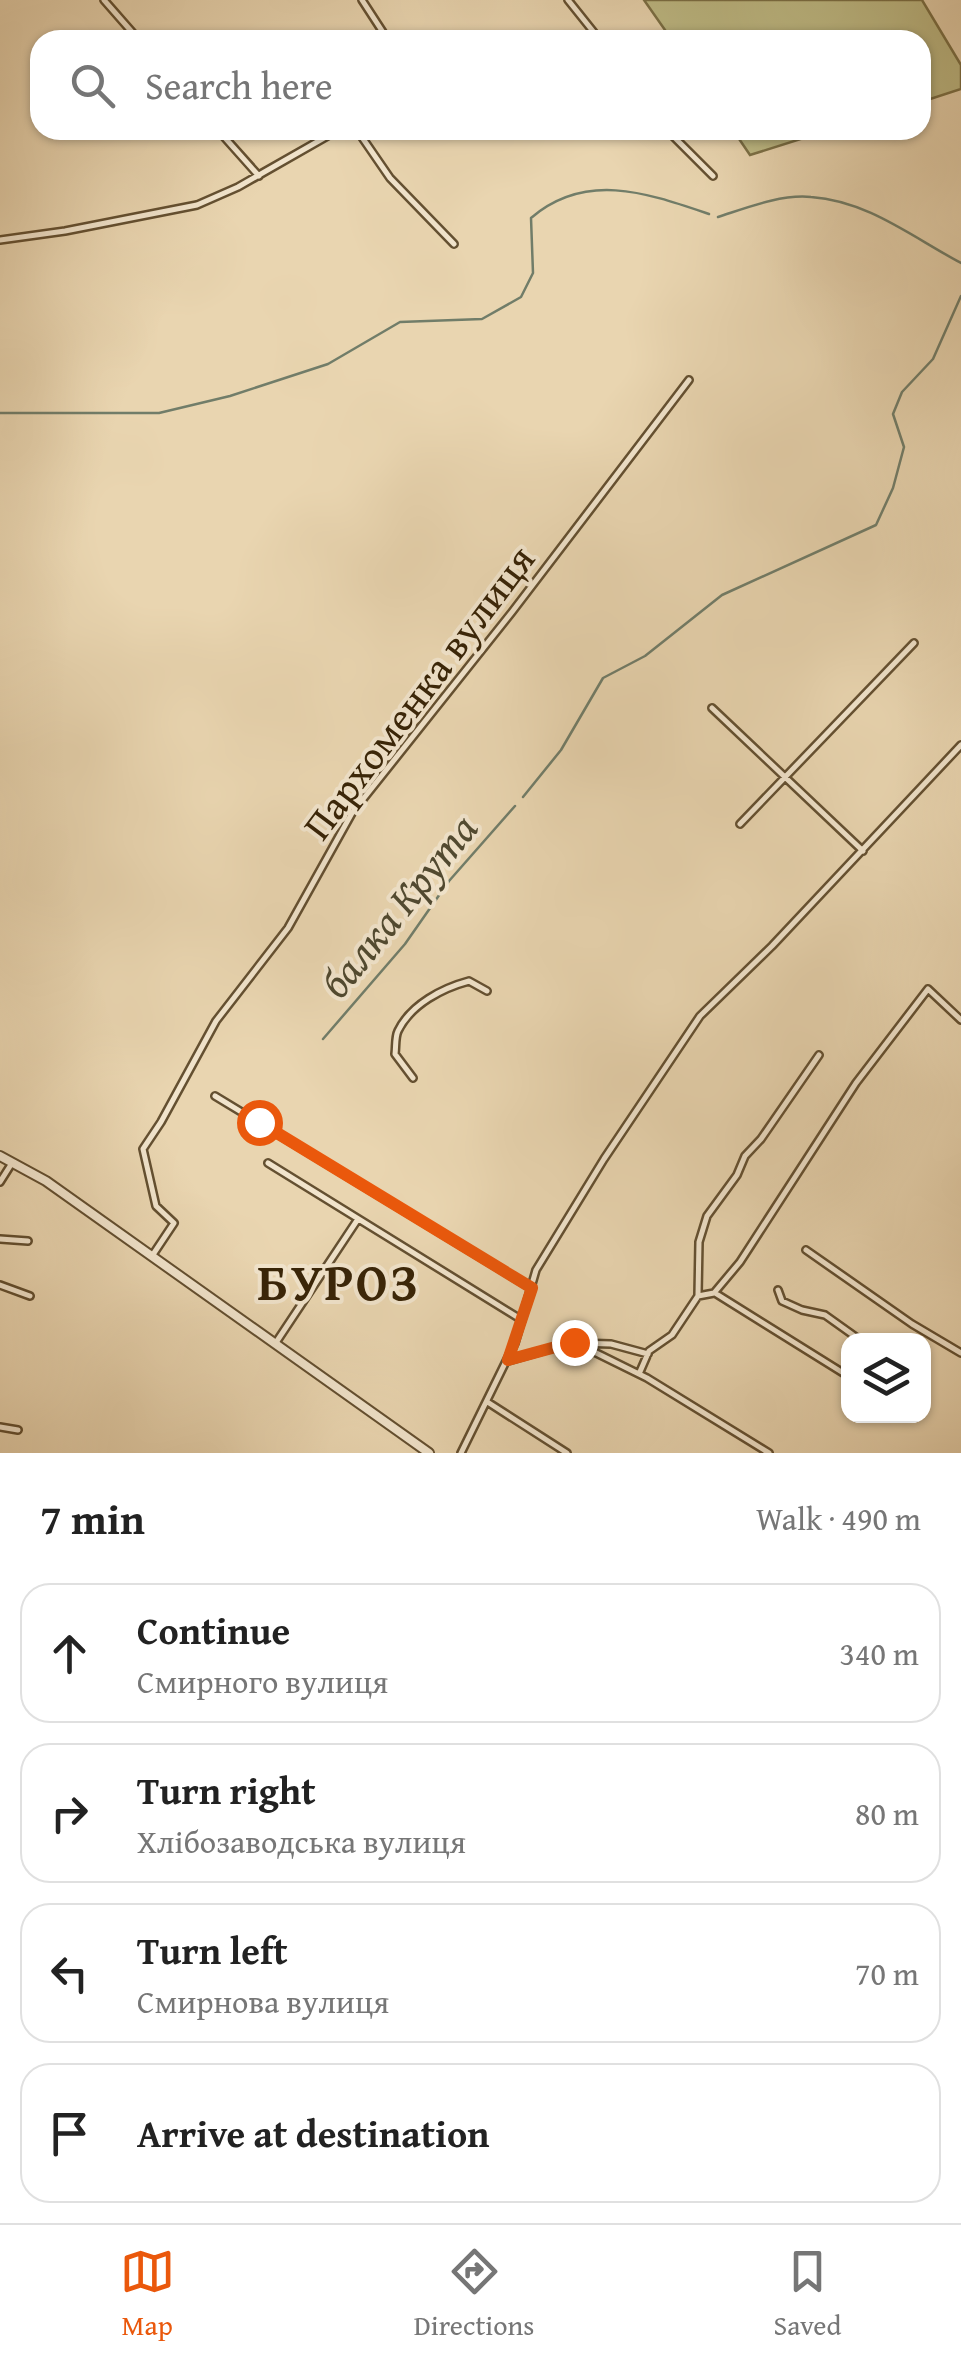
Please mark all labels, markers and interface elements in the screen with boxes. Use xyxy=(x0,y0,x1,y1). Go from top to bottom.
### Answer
search box xyxy=(30,30,931,140)
text: Search here xyxy=(145,57,333,113)
icon: search xyxy=(65,58,120,113)
street label: Пархоменка вулиця xyxy=(288,532,548,852)
water label: балка Крута xyxy=(305,800,492,1010)
route start xyxy=(237,1100,283,1146)
district label: БУРОЗ xyxy=(257,1245,421,1318)
route end xyxy=(552,1320,598,1366)
map controls xyxy=(841,1333,931,1423)
button: layers xyxy=(841,1333,931,1423)
text: 7 min xyxy=(40,1488,145,1549)
text: Walk · 490 m xyxy=(756,1495,921,1542)
text: Continue xyxy=(137,1602,290,1658)
icon: ahead xyxy=(42,1626,97,1681)
text: 340 m xyxy=(840,1630,919,1677)
text: Смирного вулиця xyxy=(137,1658,388,1705)
text: Turn right xyxy=(137,1762,316,1818)
icon: right xyxy=(42,1786,97,1841)
text: 80 m xyxy=(855,1790,919,1837)
text: Хлібозаводська вулиця xyxy=(137,1818,466,1865)
text: Turn left xyxy=(137,1922,288,1978)
icon: left xyxy=(42,1946,97,2001)
text: 70 m xyxy=(855,1950,919,1997)
text: Смирнова вулиця xyxy=(137,1978,389,2025)
text: Arrive at destination xyxy=(137,2105,490,2161)
icon: arrive xyxy=(42,2106,97,2161)
tab: Map xyxy=(120,2244,175,2345)
tab: Directions xyxy=(414,2244,534,2345)
tab: Saved xyxy=(774,2244,841,2345)

